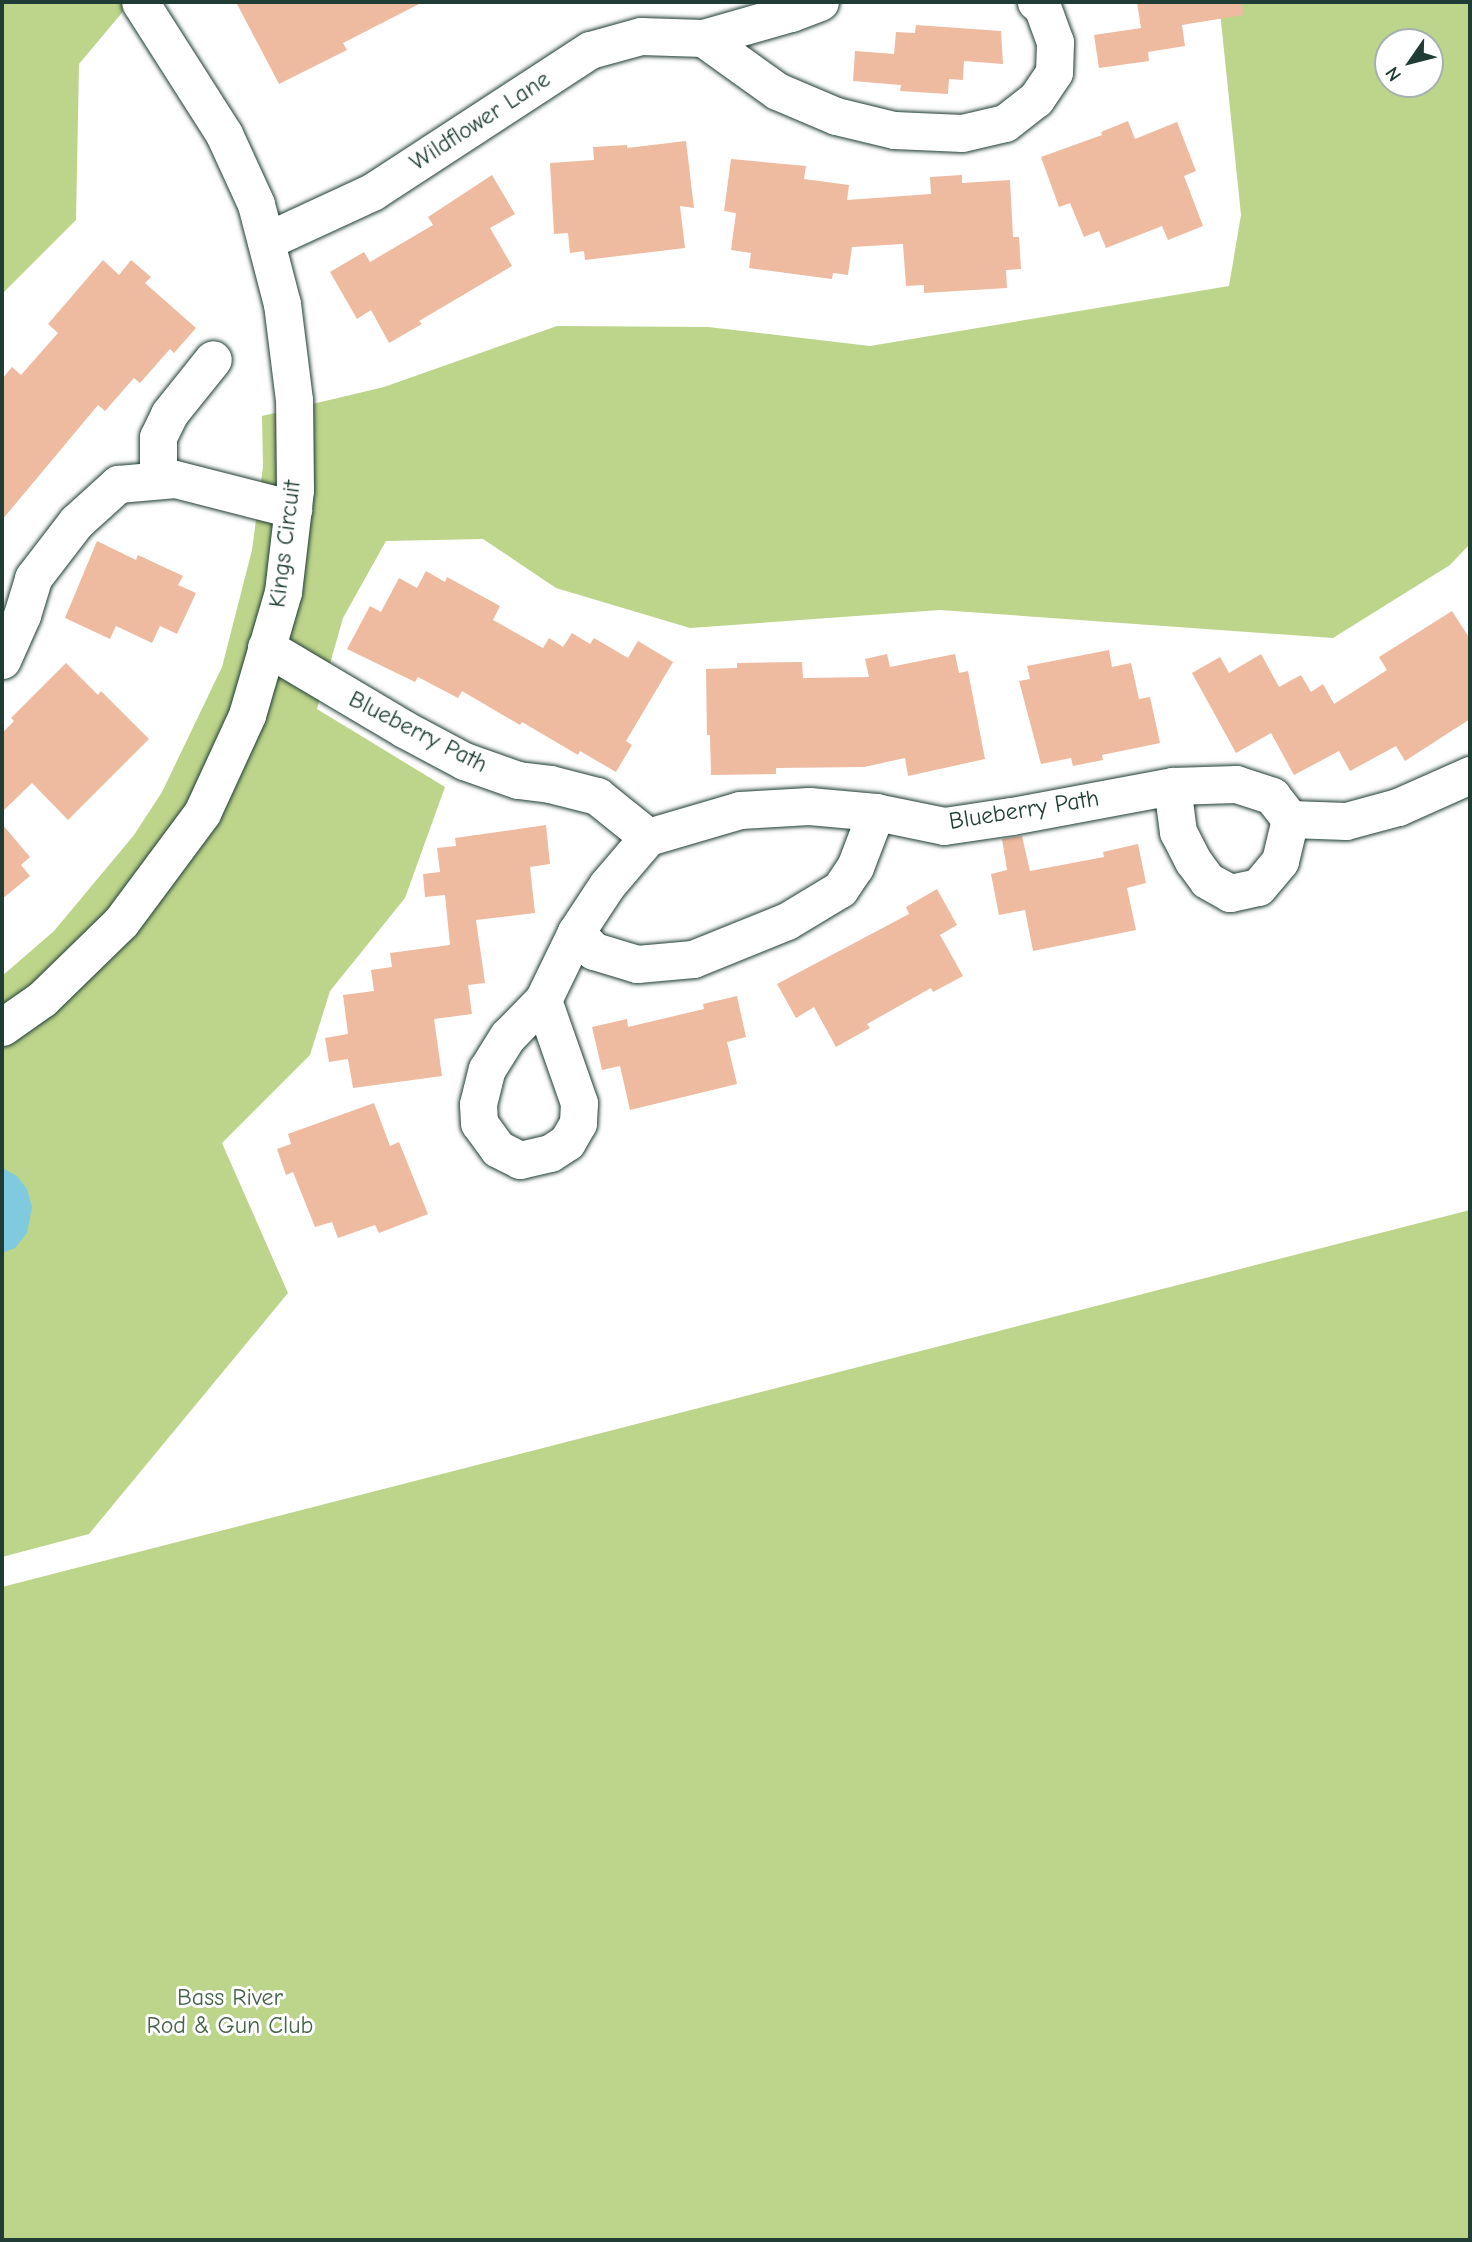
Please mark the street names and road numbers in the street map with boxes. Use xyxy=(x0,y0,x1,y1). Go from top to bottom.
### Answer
street label: Wildflower Lane xyxy=(404,65,556,177)
street label: Kings Circuit xyxy=(263,479,307,609)
street label: Blueberry Path xyxy=(344,685,492,779)
street label: Blueberry Path xyxy=(947,784,1101,836)

